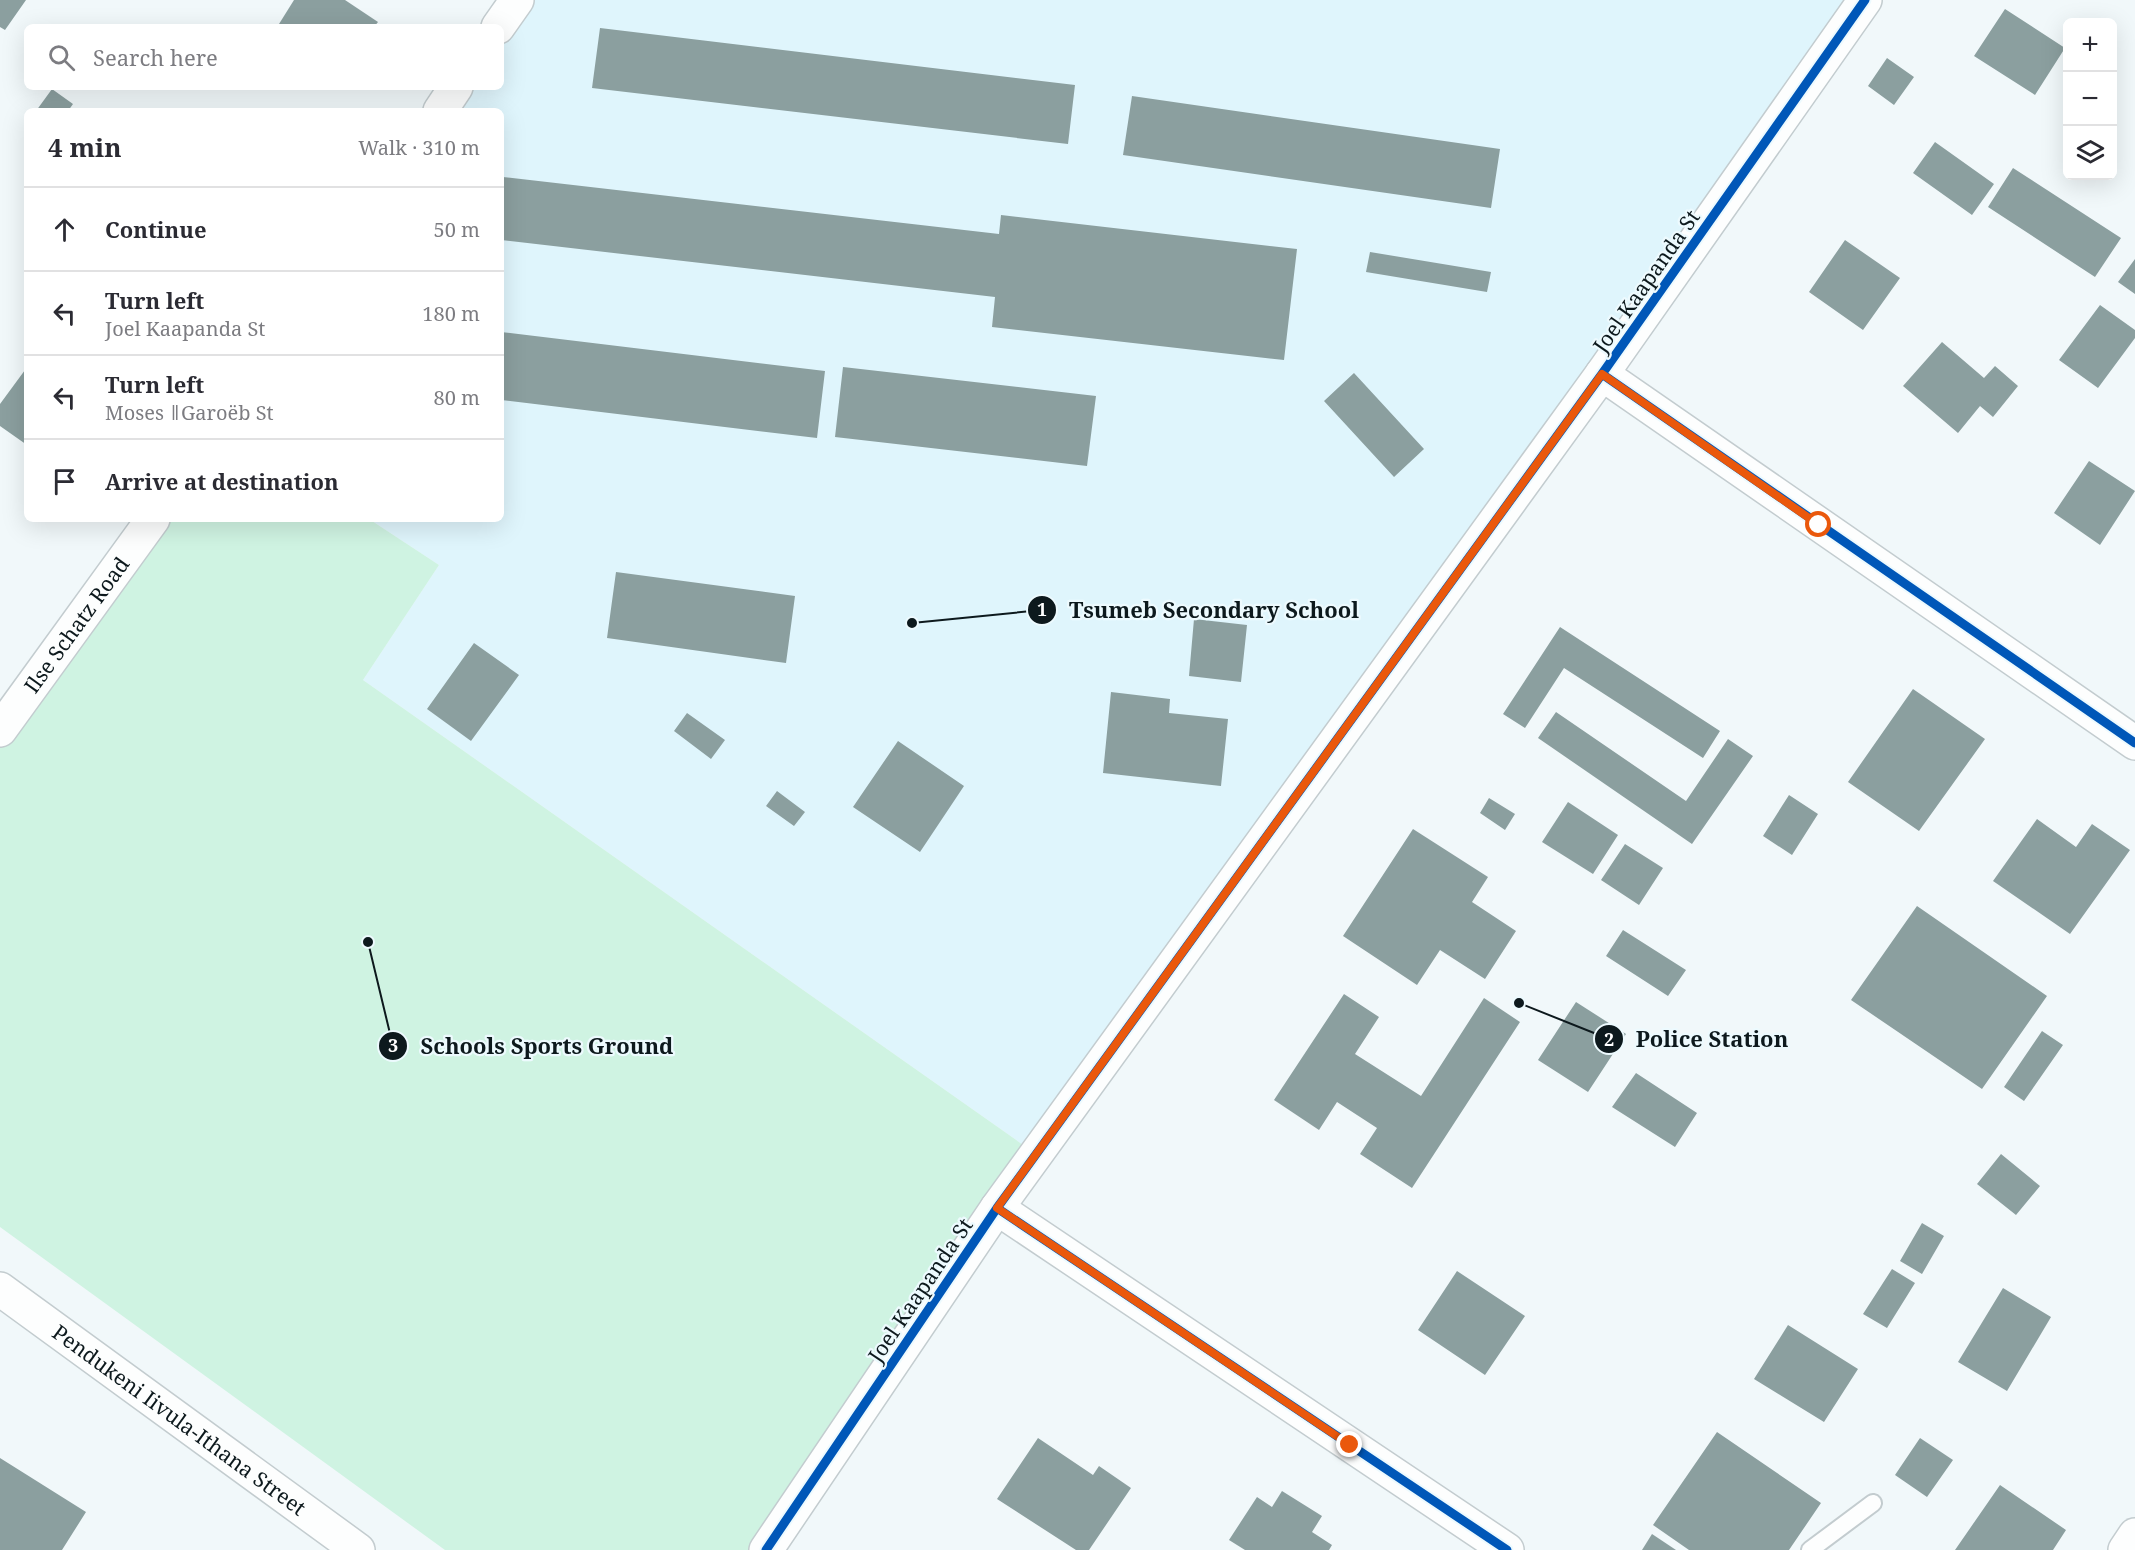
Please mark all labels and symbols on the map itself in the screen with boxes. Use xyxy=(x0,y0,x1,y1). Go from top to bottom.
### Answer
street label: Joel Kaapanda St xyxy=(1586,204,1706,359)
route start xyxy=(1805,511,1831,537)
street label: Ilse Schatz Road xyxy=(18,551,135,698)
callout: Tsumeb Secondary School xyxy=(1027,590,1371,630)
text: Tsumeb Secondary School xyxy=(1069,594,1359,624)
text: 1 xyxy=(1037,597,1047,621)
callout: Police Station xyxy=(1594,1019,1801,1059)
text: Police Station xyxy=(1636,1023,1789,1053)
callout: Schools Sports Ground xyxy=(378,1026,685,1066)
text: 2 xyxy=(1604,1027,1614,1051)
text: Schools Sports Ground xyxy=(421,1030,673,1060)
text: 3 xyxy=(388,1033,398,1057)
street label: Joel Kaapanda St xyxy=(861,1212,979,1368)
street label: Pendukeni Iivula-Ithana Street xyxy=(47,1318,312,1522)
route end xyxy=(1336,1431,1362,1457)

